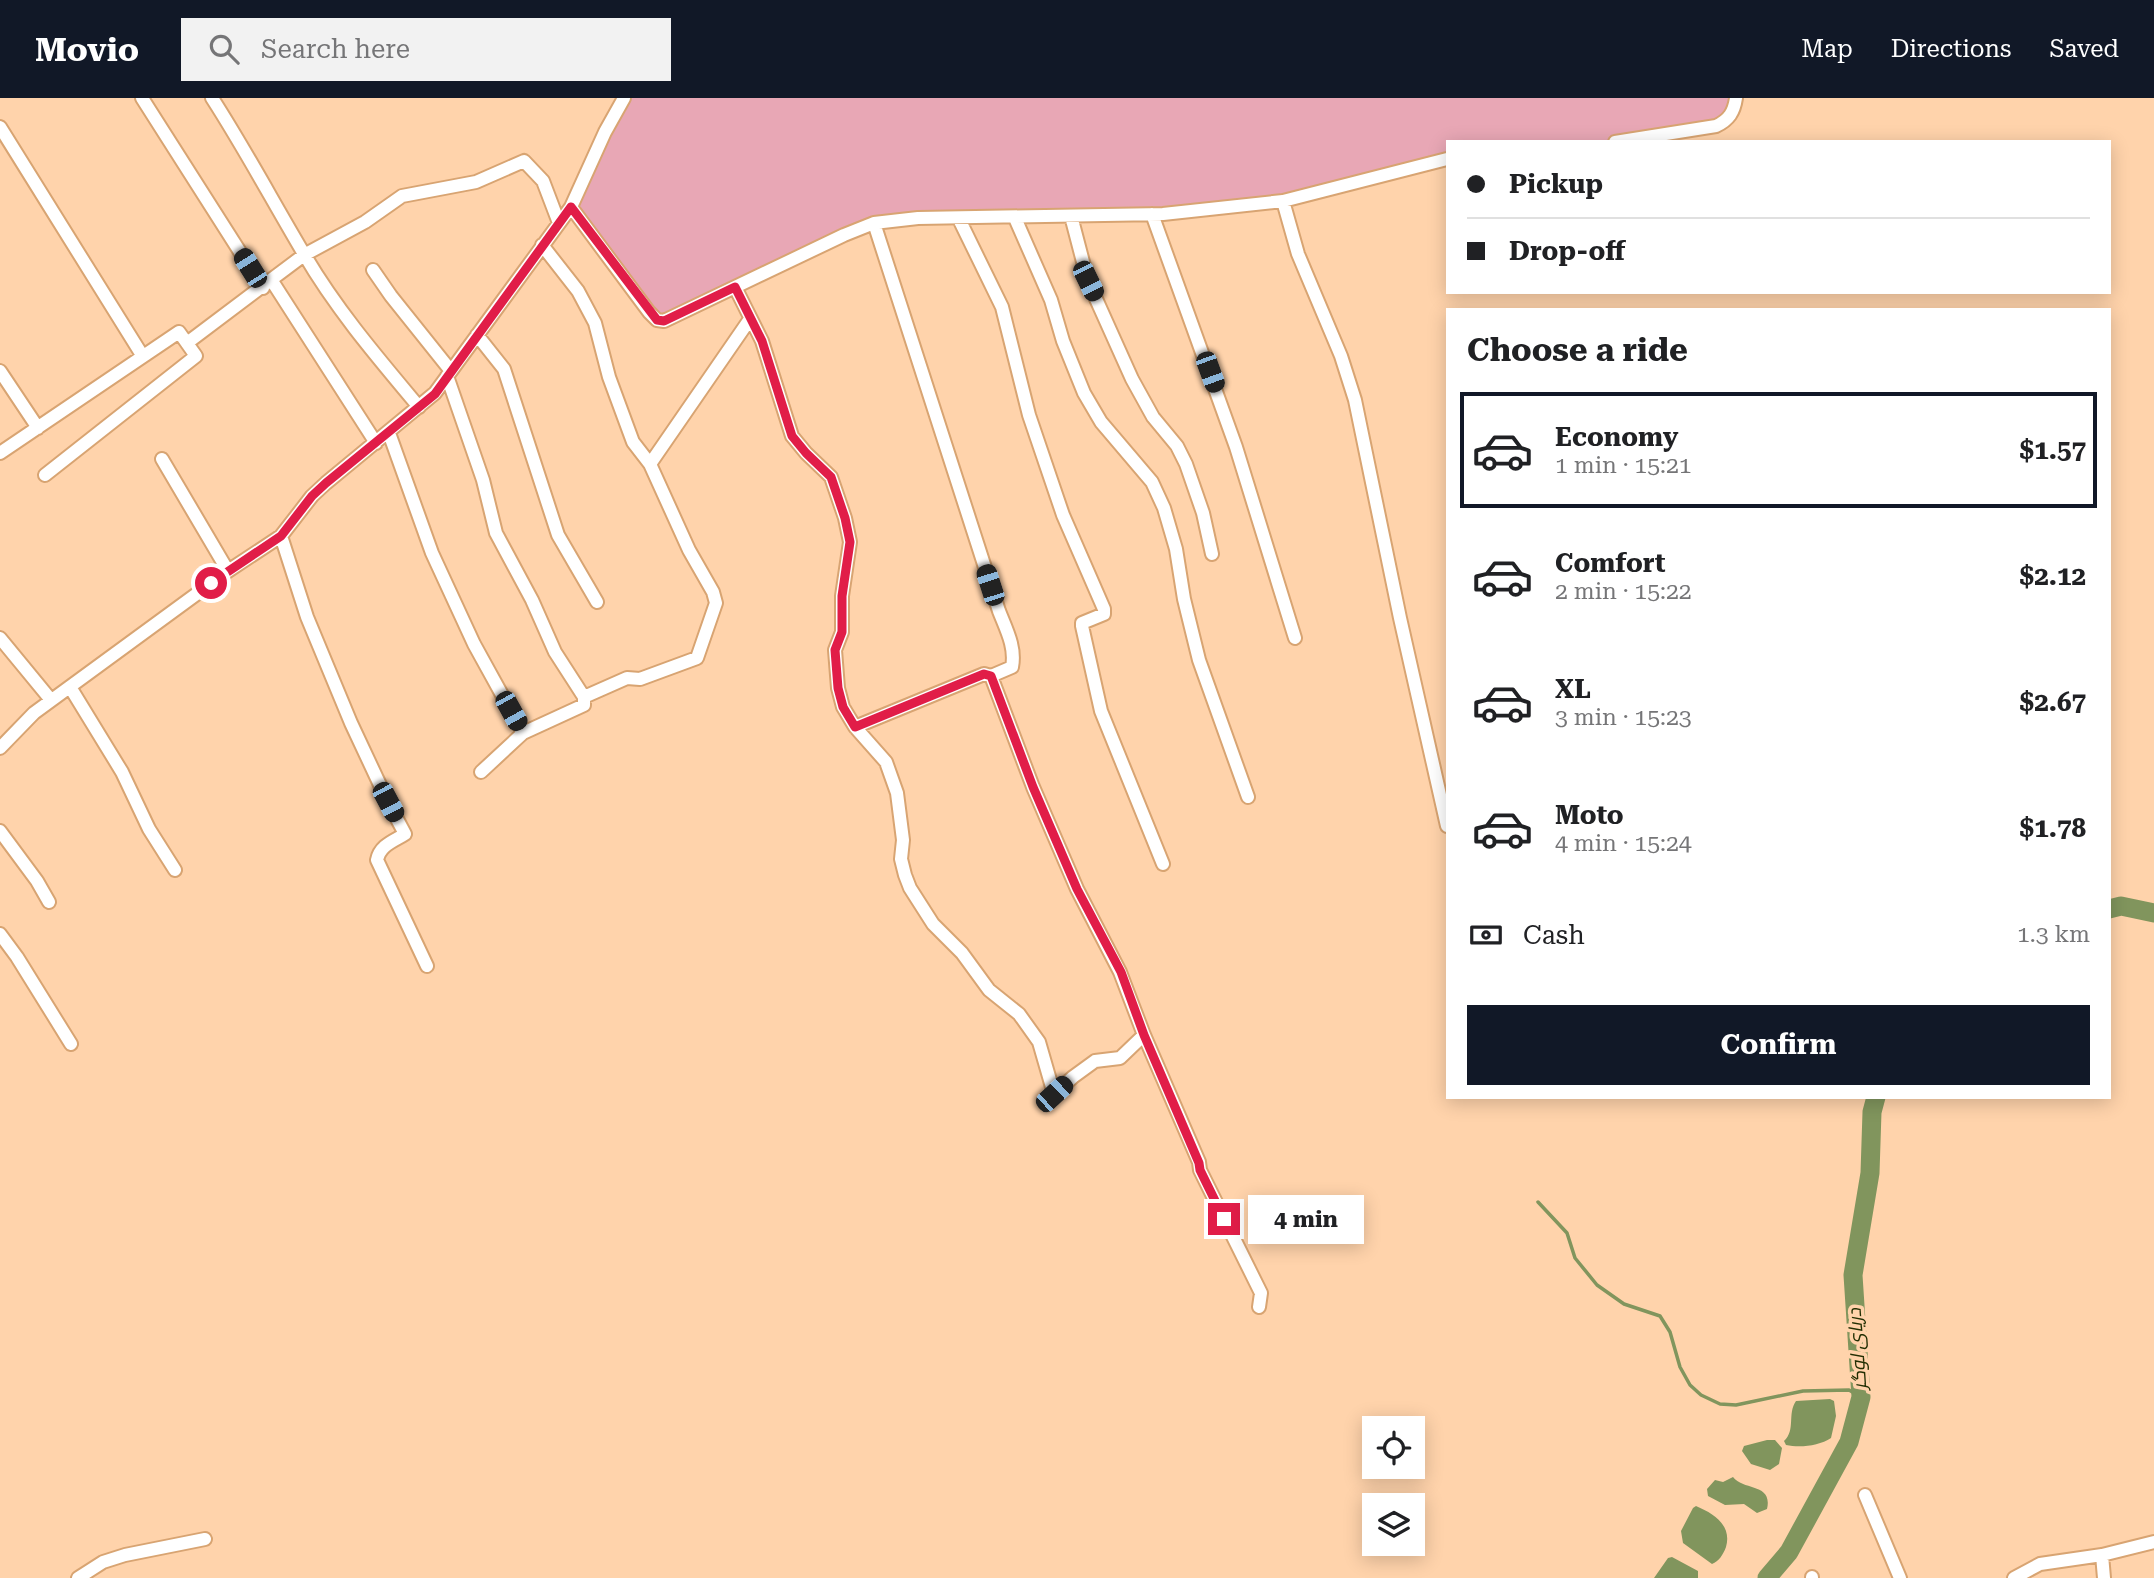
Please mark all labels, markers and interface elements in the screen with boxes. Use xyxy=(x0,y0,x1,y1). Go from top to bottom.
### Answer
search box xyxy=(181,18,671,81)
text: Movio xyxy=(35,30,139,69)
icon: search xyxy=(205,30,243,68)
text: Search here xyxy=(261,34,410,64)
text: Map xyxy=(1801,35,1853,63)
text: Directions xyxy=(1891,35,2011,63)
text: Saved xyxy=(2049,35,2119,63)
text: Pickup xyxy=(1509,169,1603,199)
text: Drop-off xyxy=(1509,236,1625,266)
car xyxy=(230,245,271,291)
car xyxy=(1070,258,1107,304)
text: Choose a ride xyxy=(1467,331,1688,369)
car xyxy=(1193,349,1228,395)
icon: car xyxy=(1471,419,1534,482)
text: Economy xyxy=(1555,422,1678,452)
text: $1.57 xyxy=(2020,435,2086,465)
text: 1 min · 15:21 xyxy=(1555,452,1692,479)
icon: car xyxy=(1471,545,1534,608)
text: Comfort xyxy=(1555,548,1665,578)
text: $2.12 xyxy=(2020,561,2086,591)
car xyxy=(974,562,1007,608)
route start xyxy=(195,567,227,599)
text: 2 min · 15:22 xyxy=(1555,578,1692,605)
icon: car xyxy=(1471,671,1534,734)
text: XL xyxy=(1555,674,1591,704)
text: $2.67 xyxy=(2020,687,2086,717)
car xyxy=(492,688,531,734)
text: 3 min · 15:23 xyxy=(1555,704,1692,731)
car xyxy=(369,779,408,825)
icon: car xyxy=(1471,797,1534,860)
text: Moto xyxy=(1555,800,1624,830)
text: $1.78 xyxy=(2020,813,2086,843)
text: 4 min · 15:24 xyxy=(1555,830,1692,857)
icon: cash xyxy=(1467,916,1505,954)
text: Cash xyxy=(1523,920,1585,950)
text: 1.3 km xyxy=(2017,921,2090,948)
button: Confirm xyxy=(1467,1005,2090,1085)
car xyxy=(1032,1072,1077,1116)
callout: 4 min xyxy=(1248,1194,1364,1244)
route end xyxy=(1208,1203,1240,1235)
text: 4 min xyxy=(1274,1206,1338,1233)
water label: دریای لوگر xyxy=(1843,1307,1871,1392)
map controls xyxy=(1362,1416,1425,1556)
button: locate xyxy=(1362,1416,1425,1479)
button: layers xyxy=(1362,1493,1425,1556)

